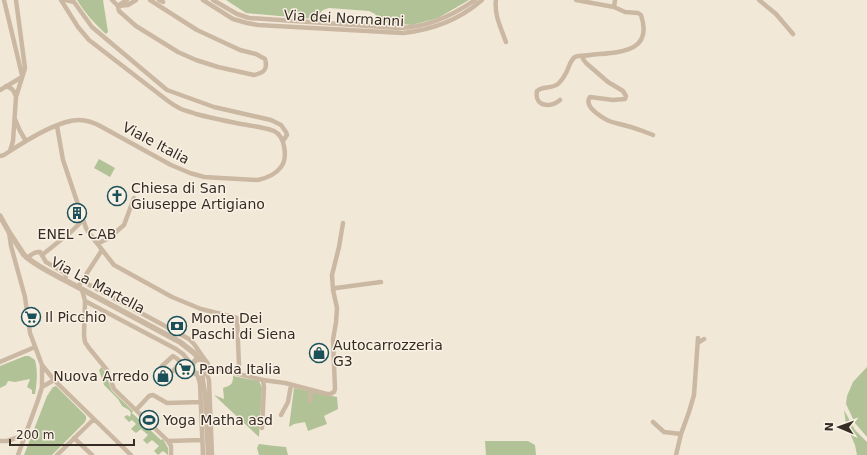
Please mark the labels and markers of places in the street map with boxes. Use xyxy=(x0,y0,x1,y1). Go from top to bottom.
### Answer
place label: Chiesa di San Giuseppe Artigiano xyxy=(131,180,265,212)
church icon: Chiesa di San Giuseppe Artigiano xyxy=(106,185,128,207)
building icon: ENEL - CAB xyxy=(66,202,88,224)
place label: ENEL - CAB xyxy=(38,226,116,242)
supermarket icon: Il Picchio xyxy=(20,306,42,328)
place label: Il Picchio xyxy=(45,309,106,325)
place label: Monte Dei Paschi di Siena xyxy=(191,310,296,342)
bank icon: Monte Dei Paschi di Siena xyxy=(166,315,188,337)
place label: Autocarrozzeria G3 xyxy=(333,337,443,369)
shop icon: Autocarrozzeria G3 xyxy=(308,342,330,364)
supermarket icon: Panda Italia xyxy=(174,358,196,380)
place label: Panda Italia xyxy=(199,361,281,377)
shop icon: Nuova Arredo xyxy=(152,365,174,387)
place label: Nuova Arredo xyxy=(53,368,149,384)
sports icon: Yoga Matha asd xyxy=(138,409,160,431)
place label: Yoga Matha asd xyxy=(162,412,273,428)

